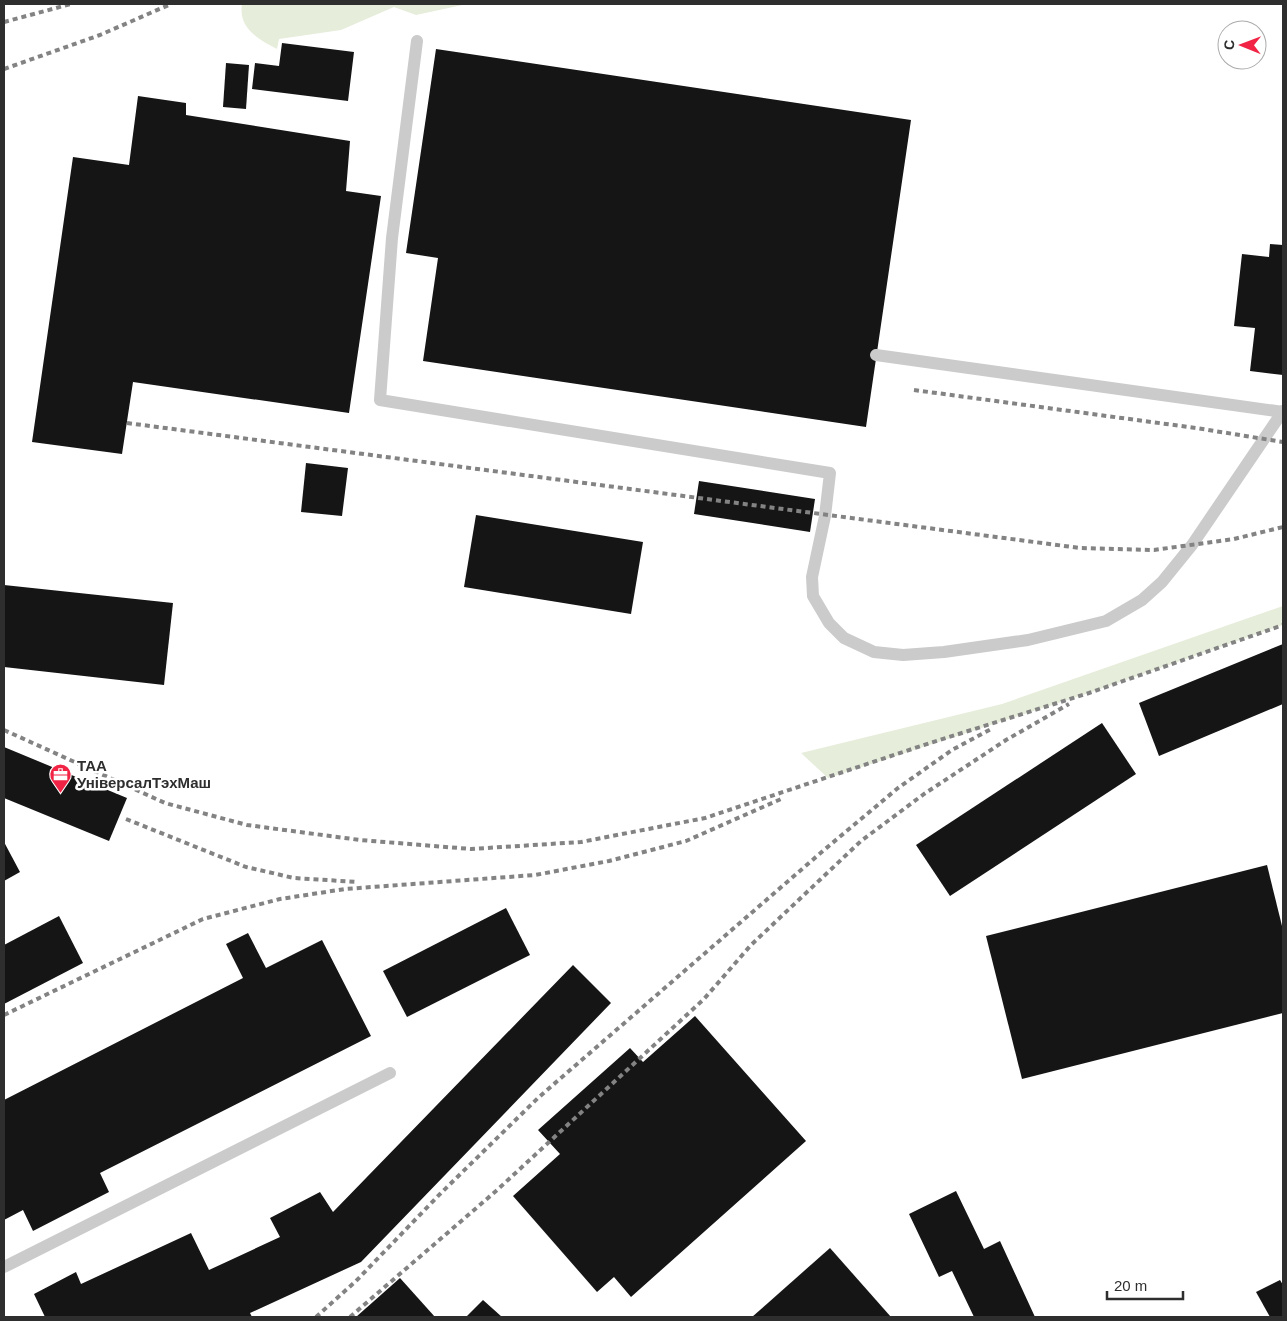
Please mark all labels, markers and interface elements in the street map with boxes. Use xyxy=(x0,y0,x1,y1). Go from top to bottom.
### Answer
north arrow xyxy=(1217,20,1267,70)
text: С xyxy=(1221,40,1237,50)
place label: ТАА УніверсалТэхМаш xyxy=(77,757,211,791)
office icon: ТАА УніверсалТэхМаш xyxy=(49,762,73,793)
scale bar xyxy=(1107,1268,1183,1300)
text: 20 m xyxy=(1114,1277,1147,1294)

